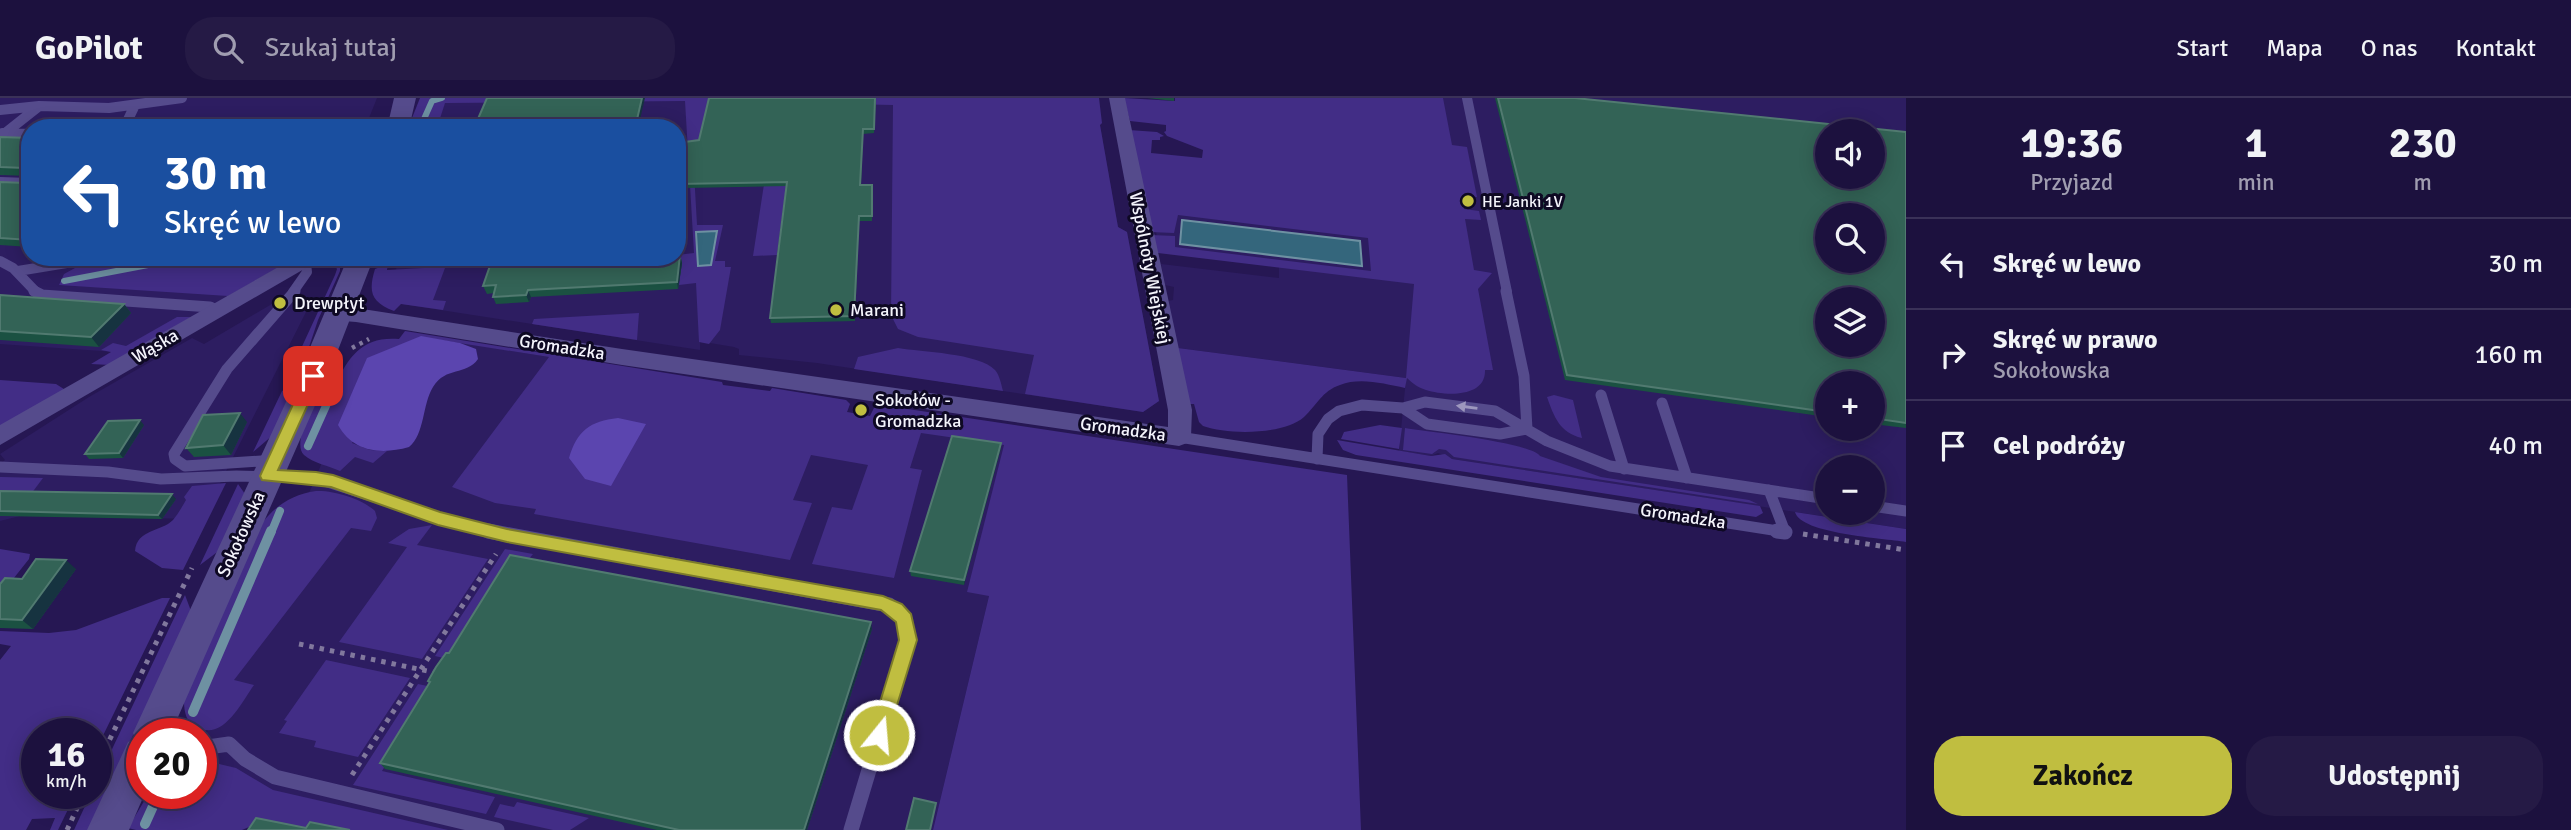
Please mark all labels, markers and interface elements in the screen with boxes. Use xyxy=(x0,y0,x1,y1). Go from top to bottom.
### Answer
search box xyxy=(185,17,675,80)
text: GoPilot xyxy=(35,28,143,69)
icon: search xyxy=(209,29,247,67)
text: Szukaj tutaj xyxy=(265,32,397,64)
text: Start xyxy=(2177,33,2228,63)
text: Mapa xyxy=(2266,33,2323,63)
text: O nas xyxy=(2361,33,2418,63)
text: Kontakt xyxy=(2456,33,2536,63)
text: 19:36 xyxy=(2020,118,2123,169)
text: 1 xyxy=(2245,118,2267,169)
text: 230 xyxy=(2389,118,2457,169)
map controls xyxy=(1815,119,1885,525)
button: sound xyxy=(1815,119,1885,189)
text: 30 m xyxy=(164,143,267,203)
icon: left xyxy=(49,147,140,238)
text: Przyjazd xyxy=(2030,168,2113,197)
text: min xyxy=(2237,168,2275,197)
text: m xyxy=(2414,168,2432,197)
street label: Wspólnoty Wiejskiej xyxy=(1124,190,1176,346)
place label: HE Janki 1V xyxy=(1482,192,1563,212)
marker: HE Janki 1V xyxy=(1460,193,1476,209)
text: Skręć w lewo xyxy=(164,203,341,242)
button: search xyxy=(1815,203,1885,273)
icon: left xyxy=(1934,245,1972,283)
text: Skręć w lewo xyxy=(1993,248,2141,280)
text: 30 m xyxy=(2488,248,2543,280)
button: layers xyxy=(1815,287,1885,357)
place label: Drewpłyt xyxy=(294,292,365,314)
marker: Drewpłyt xyxy=(272,295,288,311)
place label: Marani xyxy=(850,299,904,321)
marker: Marani xyxy=(828,302,844,318)
street label: Wąska xyxy=(128,324,182,368)
text: Skręć w prawo xyxy=(1993,324,2158,356)
street label: Gromadzka xyxy=(518,329,606,365)
icon: right xyxy=(1934,336,1972,374)
text: 160 m xyxy=(2474,339,2543,371)
pin xyxy=(283,346,343,406)
text: Sokołowska xyxy=(1993,356,2110,385)
icon: arrive xyxy=(294,357,332,395)
button: + xyxy=(1815,371,1885,441)
place label: Sokołów - Gromadzka xyxy=(875,389,961,432)
one-way arrow xyxy=(1456,401,1478,412)
marker: Sokołów - Gromadzka xyxy=(853,402,869,418)
street label: Gromadzka xyxy=(1079,412,1167,446)
icon: arrive xyxy=(1934,427,1972,465)
text: Cel podróży xyxy=(1993,430,2125,462)
text: 40 m xyxy=(2488,430,2543,462)
button: − xyxy=(1815,455,1885,525)
street label: Sokołowska xyxy=(212,488,270,580)
street label: Gromadzka xyxy=(1639,498,1727,534)
position arrow xyxy=(842,698,916,772)
speed limit sign: 20 xyxy=(126,718,217,809)
text: 16 xyxy=(48,733,85,776)
button: Zakończ xyxy=(1934,736,2232,816)
button: Udostępnij xyxy=(2246,736,2543,816)
text: km/h xyxy=(46,770,87,792)

